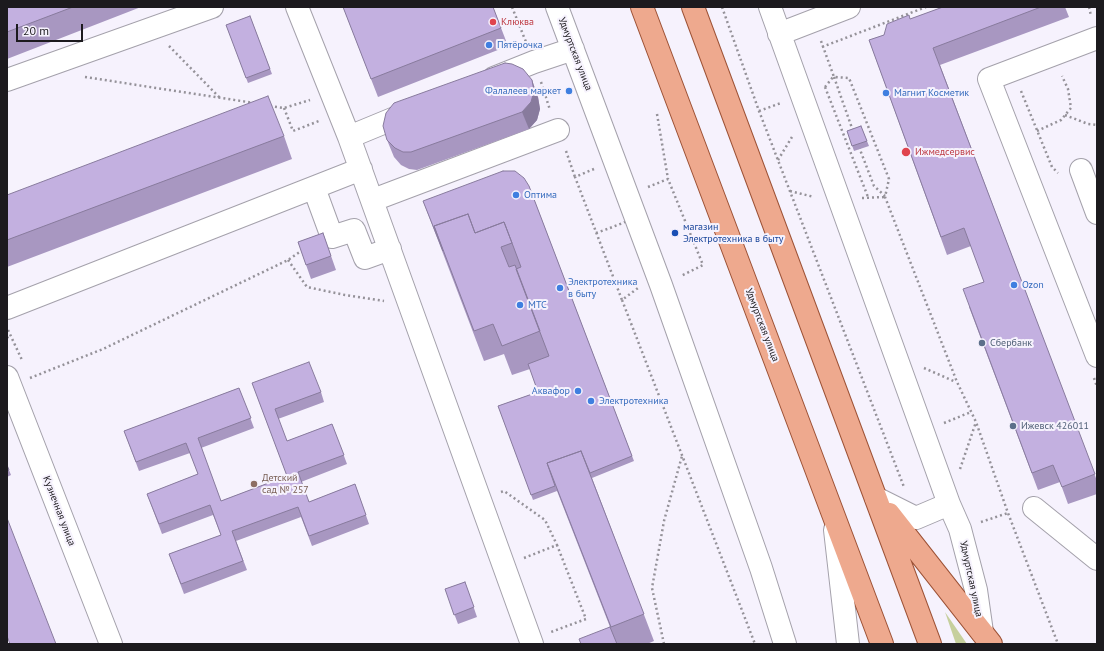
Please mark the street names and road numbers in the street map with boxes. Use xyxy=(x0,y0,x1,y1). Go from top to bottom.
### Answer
street label: Удмуртская улица xyxy=(556,16,594,92)
street label: Удмуртская улица xyxy=(743,287,781,363)
street label: Кузнечная улица xyxy=(40,474,78,548)
street label: Удмуртская улица xyxy=(957,540,985,618)

